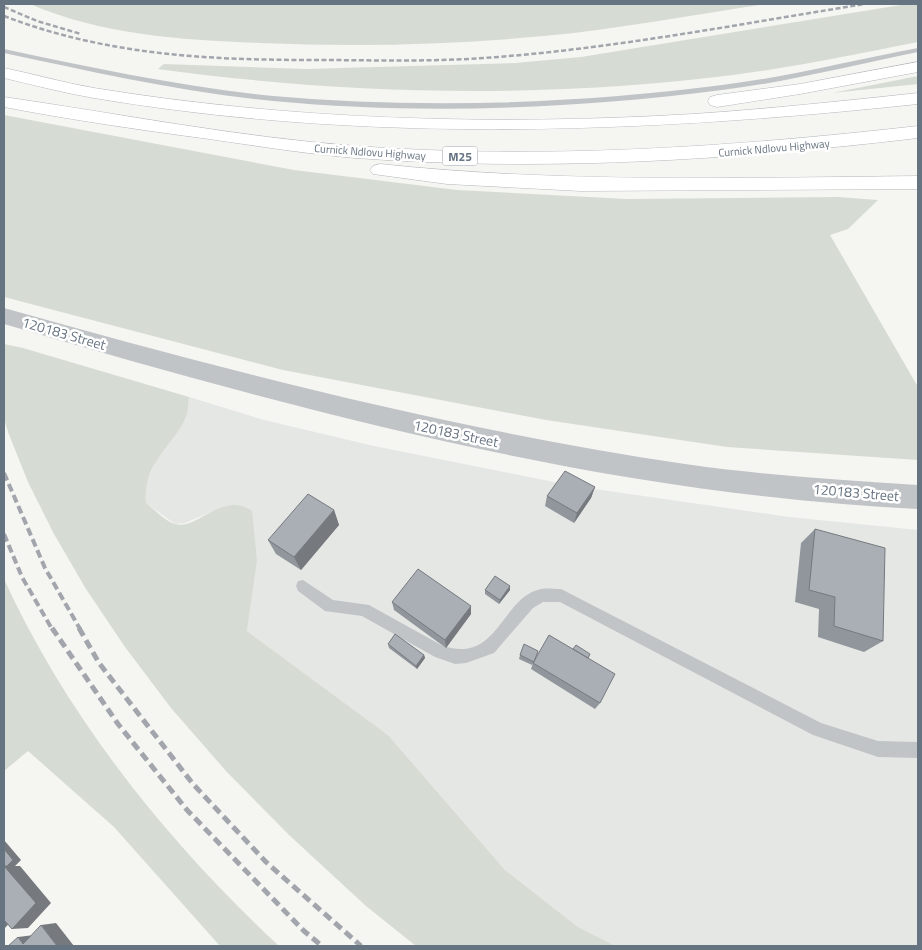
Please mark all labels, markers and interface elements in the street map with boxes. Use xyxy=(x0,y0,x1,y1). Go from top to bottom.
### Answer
street label: Curnick Ndlovu Highway xyxy=(718,135,831,161)
street label: Curnick Ndlovu Highway xyxy=(314,140,427,164)
road number: M25 xyxy=(442,146,478,166)
street label: 120183 Street xyxy=(20,311,108,355)
street label: 120183 Street xyxy=(412,414,500,452)
street label: 120183 Street xyxy=(812,478,900,506)

